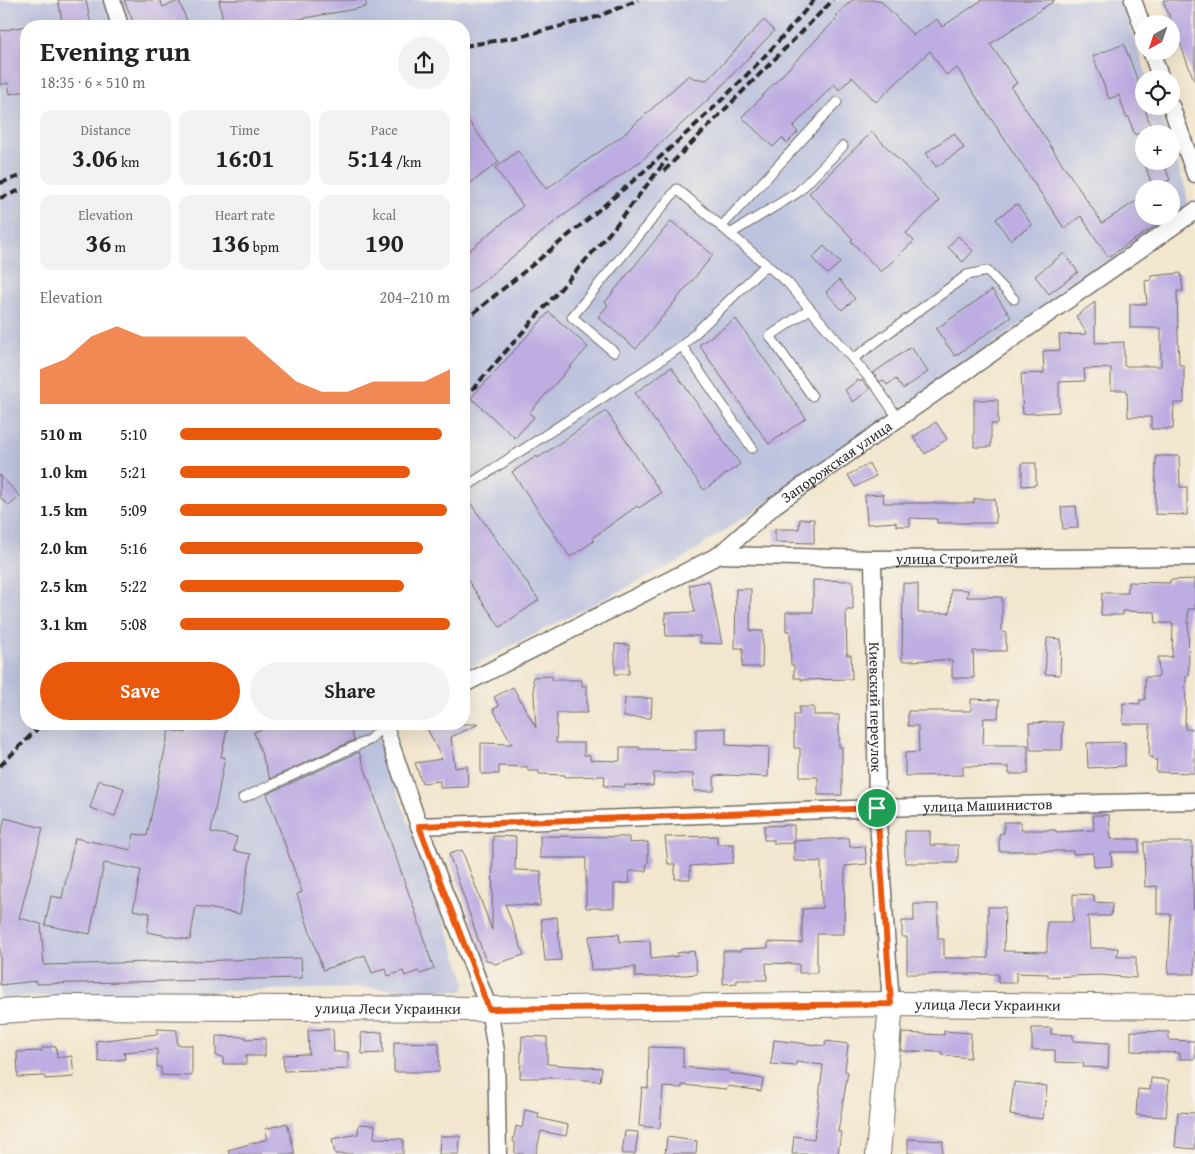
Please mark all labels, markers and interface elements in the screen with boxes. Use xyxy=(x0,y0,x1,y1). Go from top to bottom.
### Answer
north arrow xyxy=(1135,15,1180,60)
map controls xyxy=(1135,15,1180,225)
text: Evening run xyxy=(40,30,191,71)
button: share xyxy=(398,37,450,89)
text: 18:35 · 6 × 510 m xyxy=(40,70,145,94)
button: locate xyxy=(1135,70,1180,115)
text: Distance xyxy=(81,120,131,140)
text: Time xyxy=(230,120,260,140)
text: Pace xyxy=(371,120,398,140)
button: + xyxy=(1135,125,1180,170)
text: 3.06 xyxy=(72,140,118,176)
text: 16:01 xyxy=(216,140,274,176)
text: 5:14 xyxy=(347,140,393,176)
text: km xyxy=(118,152,139,172)
text: /km xyxy=(393,152,421,172)
button: − xyxy=(1135,180,1180,225)
text: Elevation xyxy=(78,205,133,225)
text: Heart rate xyxy=(215,205,275,225)
text: kcal xyxy=(372,205,396,225)
text: 36 xyxy=(85,225,111,261)
text: 136 xyxy=(211,225,250,261)
text: 190 xyxy=(365,225,404,261)
text: m xyxy=(111,237,126,257)
text: bpm xyxy=(250,237,279,257)
text: Elevation xyxy=(40,285,103,309)
text: 204–210 m xyxy=(380,285,450,309)
street label: Запорожская улица xyxy=(777,415,897,508)
text: 510 m xyxy=(40,422,82,446)
text: 5:10 xyxy=(120,422,147,446)
text: 1.0 km xyxy=(40,460,87,484)
text: 5:21 xyxy=(120,460,147,484)
text: 1.5 km xyxy=(40,498,87,522)
text: 5:09 xyxy=(120,498,147,522)
text: 2.0 km xyxy=(40,536,87,560)
text: 5:16 xyxy=(120,536,147,560)
street label: улица Строителей xyxy=(895,547,1018,569)
text: 2.5 km xyxy=(40,574,87,598)
text: 5:22 xyxy=(120,574,147,598)
text: 3.1 km xyxy=(40,612,87,636)
text: 5:08 xyxy=(120,612,147,636)
street label: Киевский переулок xyxy=(864,642,887,772)
button: Save xyxy=(40,662,240,720)
button: Share xyxy=(250,662,450,720)
pin xyxy=(856,787,898,829)
street label: улица Машинистов xyxy=(922,793,1053,817)
icon: arrive xyxy=(863,794,891,822)
street label: улица Леси Украинки xyxy=(914,993,1061,1016)
street label: улица Леси Украинки xyxy=(314,997,461,1019)

